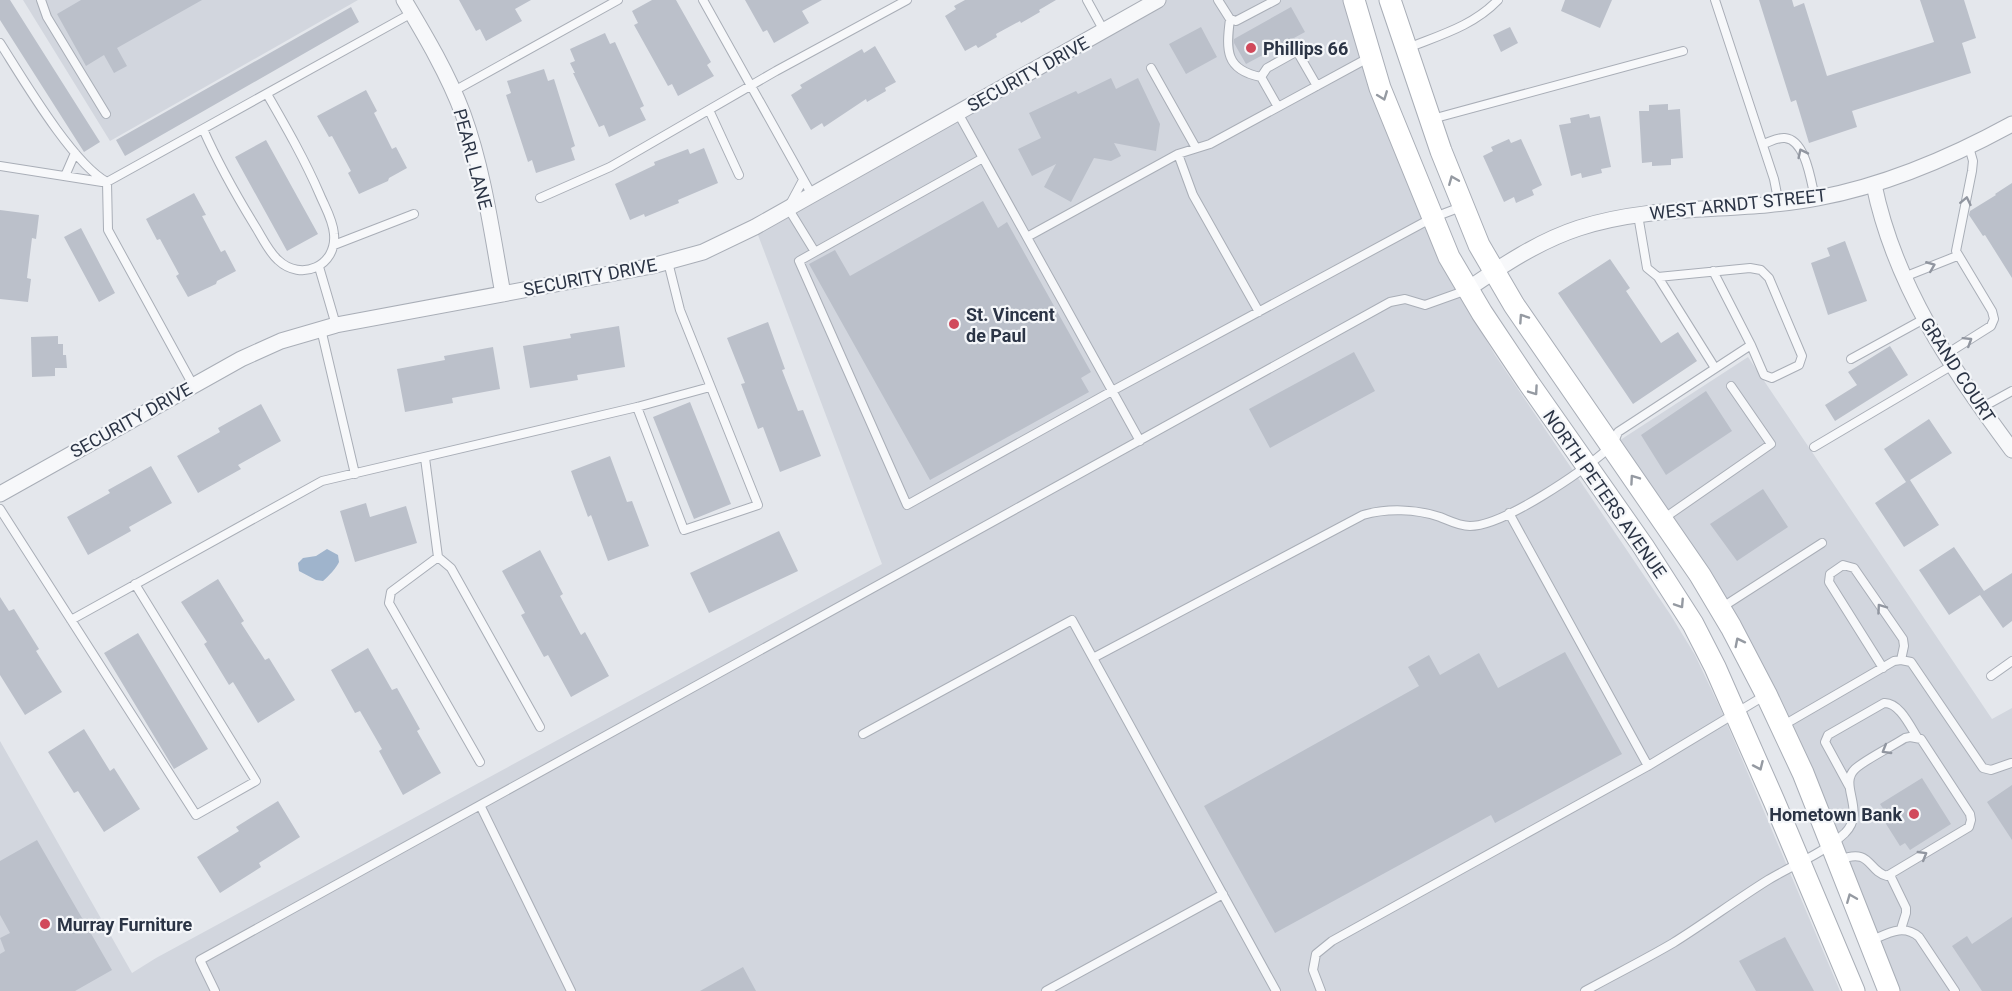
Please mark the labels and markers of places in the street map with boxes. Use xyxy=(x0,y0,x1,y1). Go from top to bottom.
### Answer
place label: Phillips 66 xyxy=(1263,38,1348,59)
marker: Phillips 66 xyxy=(1244,41,1258,55)
place label: St. Vincent de Paul xyxy=(966,304,1055,346)
marker: St. Vincent de Paul xyxy=(947,317,961,331)
place label: Hometown Bank xyxy=(1769,804,1902,825)
marker: Hometown Bank xyxy=(1907,807,1921,821)
place label: Murray Furniture xyxy=(57,914,193,935)
marker: Murray Furniture xyxy=(38,917,52,931)

